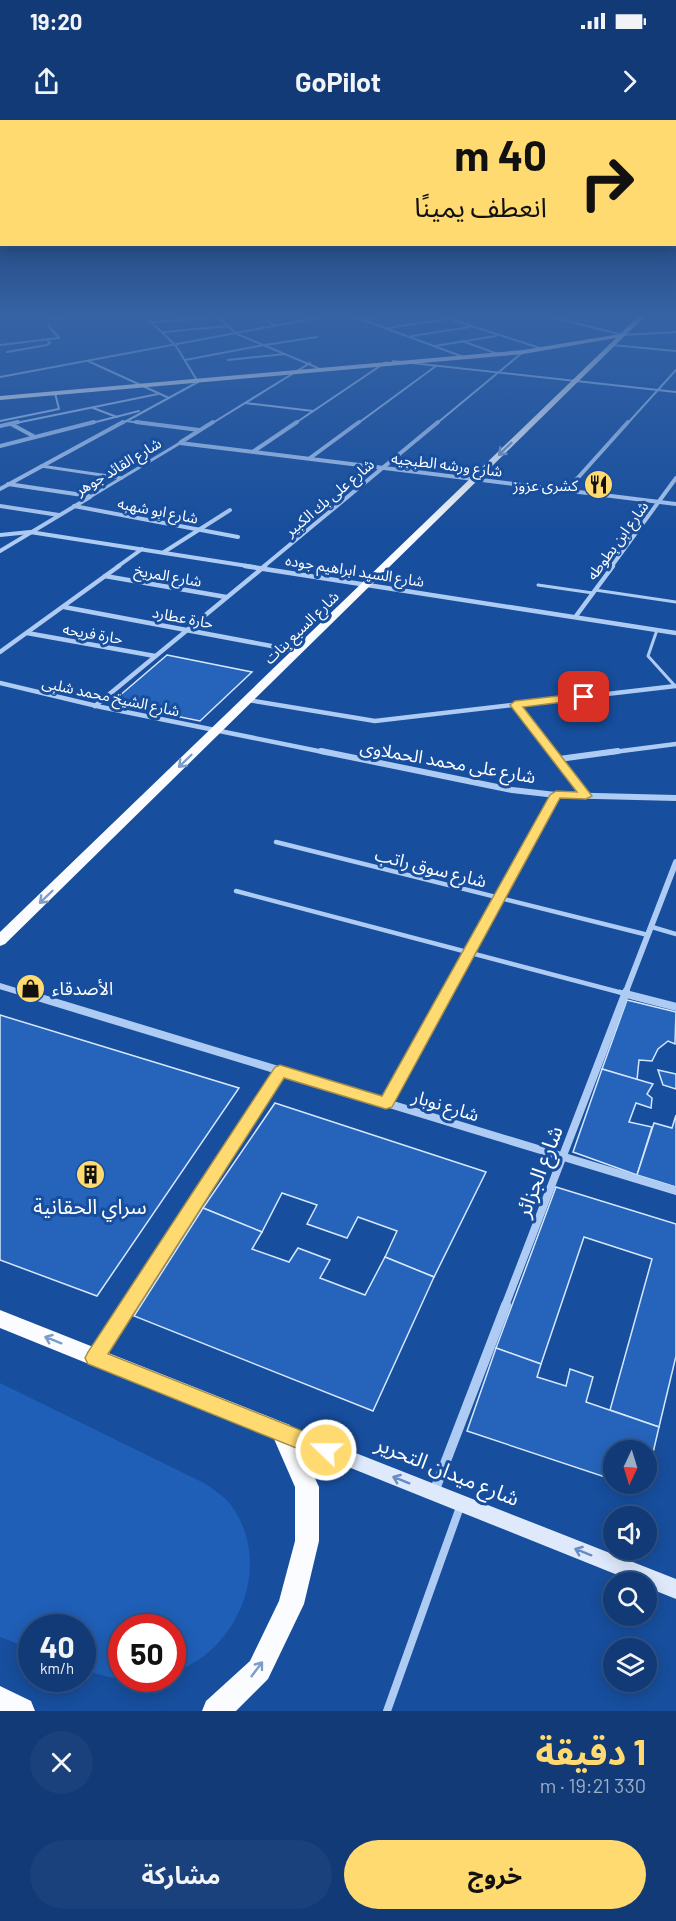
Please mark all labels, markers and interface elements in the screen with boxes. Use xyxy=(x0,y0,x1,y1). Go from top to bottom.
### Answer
text: 19:20 xyxy=(30,8,82,34)
icon: share xyxy=(30,65,63,98)
text: GoPilot xyxy=(295,65,381,97)
icon: forward xyxy=(613,65,646,98)
text: 40 m xyxy=(454,129,547,179)
icon: right xyxy=(568,144,646,222)
text: انعطف يمينًا xyxy=(414,190,547,222)
street label: شارع القائد جوهر xyxy=(71,433,166,503)
one-way arrow xyxy=(498,441,513,456)
street label: شارع ورشه الطبجيه xyxy=(390,448,504,484)
street label: شارع على بك الكبير xyxy=(280,454,380,543)
restaurant icon: كشرى عزوز xyxy=(583,469,615,501)
place label: كشرى عزوز xyxy=(512,476,579,495)
street label: شارع ابو شهبه xyxy=(115,493,200,531)
street label: شارع ابن بطوطه xyxy=(582,497,655,585)
street label: شارع السيد ابراهيم جوده xyxy=(284,550,426,594)
street label: شارع المريخ xyxy=(132,560,203,594)
street label: شارع السبع بنات xyxy=(260,587,345,670)
street label: حارة عطارد xyxy=(151,602,215,633)
street label: حارة فريحه xyxy=(61,619,125,648)
pin xyxy=(558,671,609,722)
street label: شارع الشيخ محمد شلبى xyxy=(40,673,182,723)
icon: arrive xyxy=(567,680,600,713)
street label: شارع على محمد الحملاوى xyxy=(358,735,537,791)
one-way arrow xyxy=(178,753,193,768)
street label: شارع سوق راتب xyxy=(372,842,489,895)
one-way arrow xyxy=(38,889,53,904)
shop icon: الأصدقاء xyxy=(15,972,47,1004)
place label: الأصدقاء xyxy=(52,977,113,999)
street label: شارع نوبار xyxy=(408,1084,482,1129)
street label: شارع الجزائر xyxy=(509,1122,571,1223)
building icon: سراي الحقانية xyxy=(74,1158,106,1190)
place label: سراي الحقانية xyxy=(33,1193,147,1222)
one-way arrow xyxy=(44,1334,62,1345)
position arrow xyxy=(294,1418,358,1482)
street label: شارع ميدان التحرير xyxy=(370,1429,523,1514)
north arrow xyxy=(603,1440,657,1494)
map controls xyxy=(603,1440,657,1692)
one-way arrow xyxy=(393,1474,411,1485)
button: sound xyxy=(603,1506,657,1560)
one-way arrow xyxy=(574,1546,592,1557)
button: search xyxy=(603,1572,657,1626)
speed limit sign: 50 xyxy=(108,1614,186,1692)
text: 40 xyxy=(39,1628,75,1664)
button: layers xyxy=(603,1638,657,1692)
text: km/h xyxy=(40,1659,74,1677)
one-way arrow xyxy=(251,1662,263,1678)
text: 1 دقيقة xyxy=(535,1729,646,1772)
button: close xyxy=(30,1731,93,1794)
text: 330 m · 19:21 xyxy=(540,1773,646,1797)
button: مشاركة xyxy=(30,1840,332,1909)
button: خروج xyxy=(344,1840,646,1909)

